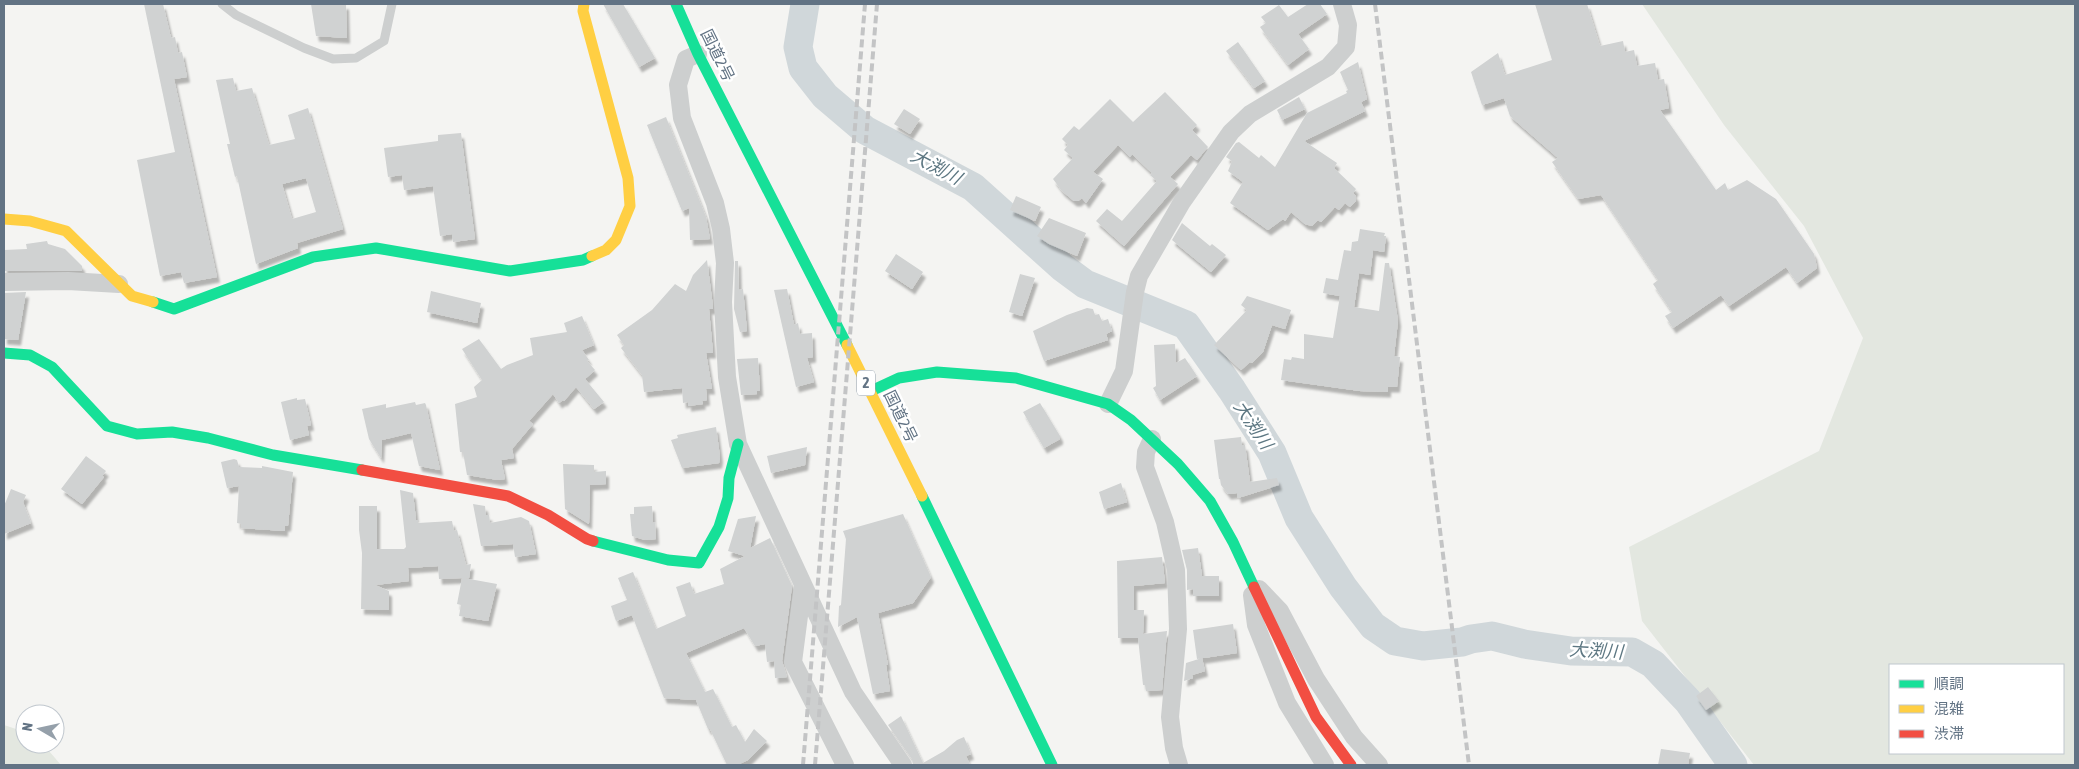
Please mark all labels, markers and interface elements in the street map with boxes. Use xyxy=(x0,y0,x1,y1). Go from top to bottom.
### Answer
street label: 国道2号 xyxy=(698,26,738,84)
water label: 大渕川 xyxy=(907,145,967,189)
road number: 2 xyxy=(857,370,875,396)
street label: 国道2号 xyxy=(881,387,921,445)
water label: 大渕川 xyxy=(1230,396,1278,455)
water label: 大渕川 xyxy=(1569,639,1626,663)
legend xyxy=(1889,664,2064,754)
text: 順調 xyxy=(1934,675,1964,692)
text: 混雑 xyxy=(1934,700,1964,717)
north arrow xyxy=(15,704,65,754)
text: N xyxy=(19,722,36,732)
text: 渋滞 xyxy=(1934,725,1964,742)

